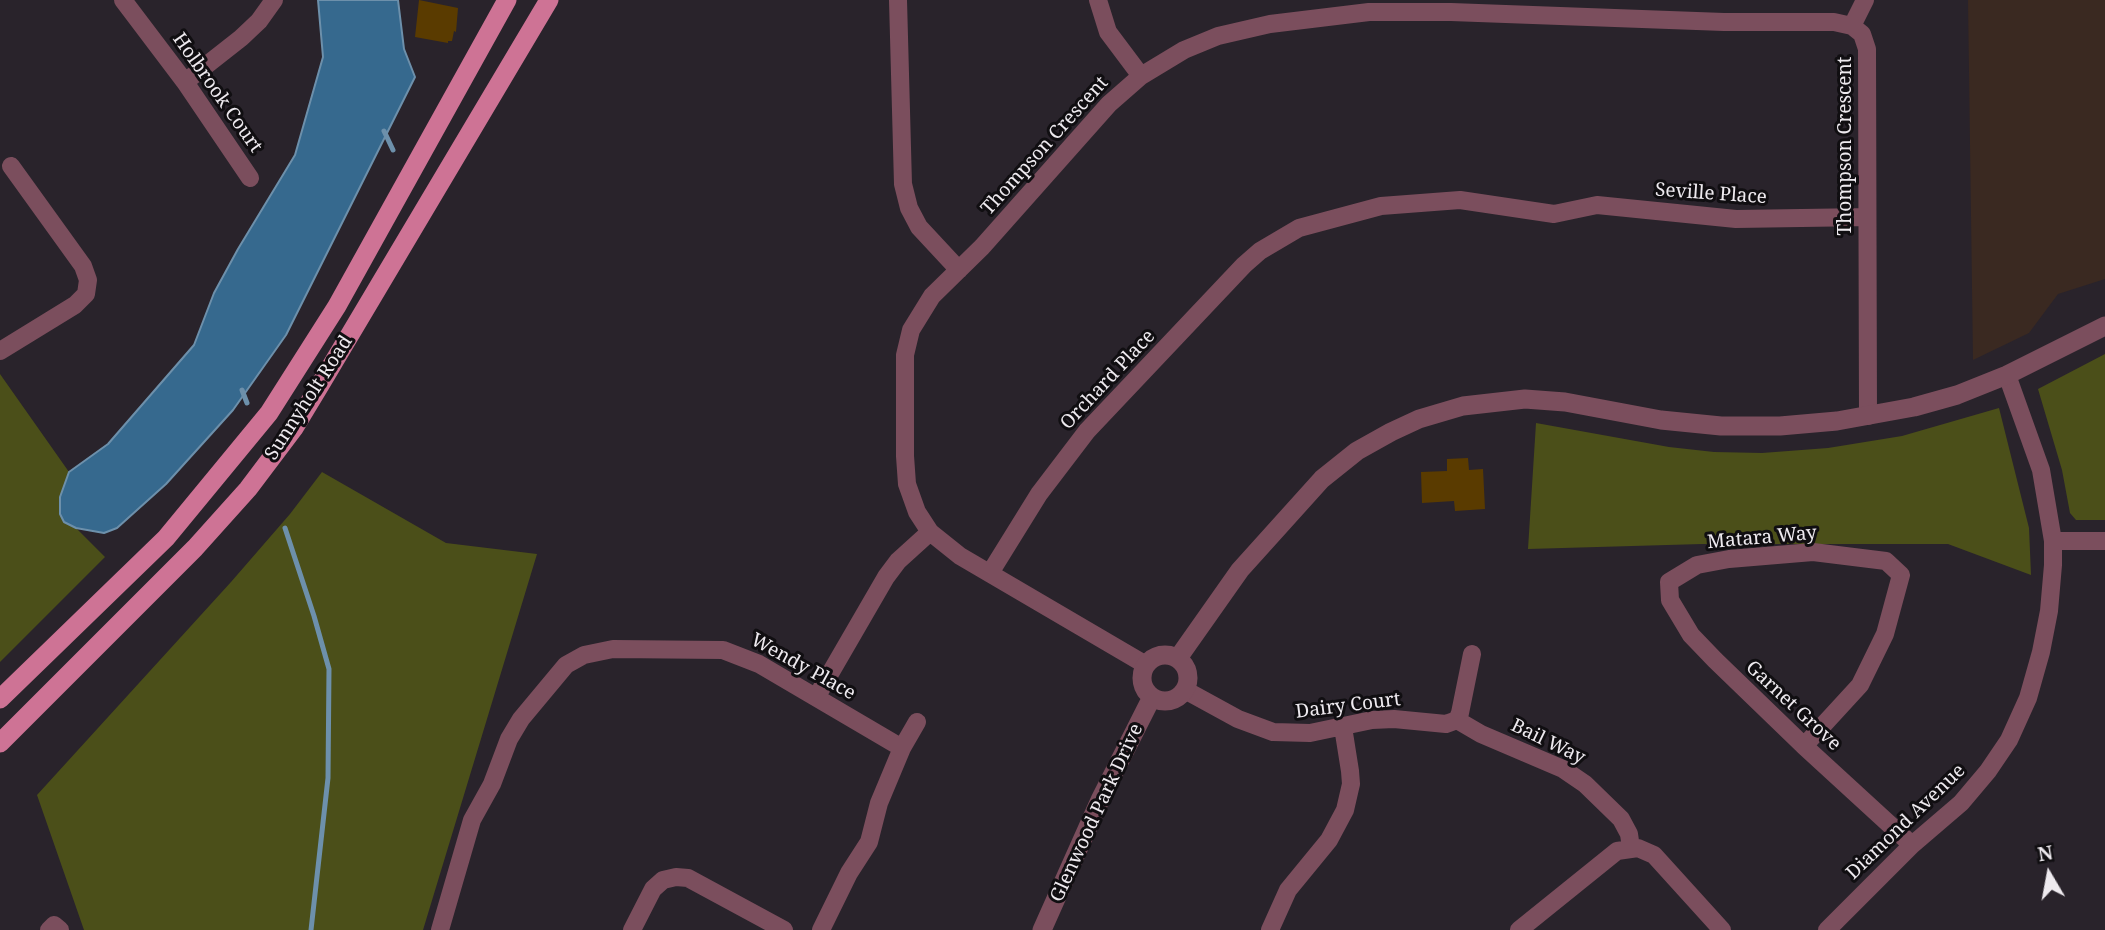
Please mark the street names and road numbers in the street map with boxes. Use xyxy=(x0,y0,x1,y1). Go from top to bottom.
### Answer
street label: Holbrook Court xyxy=(167,29,267,157)
street label: Thompson Crescent xyxy=(1835,57,1857,235)
street label: Thompson Crescent xyxy=(977,72,1113,220)
street label: Seville Place xyxy=(1654,179,1768,209)
street label: Orchard Place xyxy=(1056,325,1160,435)
street label: Sunnyholt Road xyxy=(260,332,358,464)
street label: Matara Way xyxy=(1706,522,1818,554)
street label: Wendy Place xyxy=(747,629,859,705)
street label: Garnet Grove xyxy=(1741,656,1845,756)
street label: Dairy Court xyxy=(1294,688,1402,724)
street label: Bail Way xyxy=(1507,714,1589,770)
street label: Glenwood Park Drive xyxy=(1046,720,1148,906)
street label: Diamond Avenue xyxy=(1842,760,1970,884)

